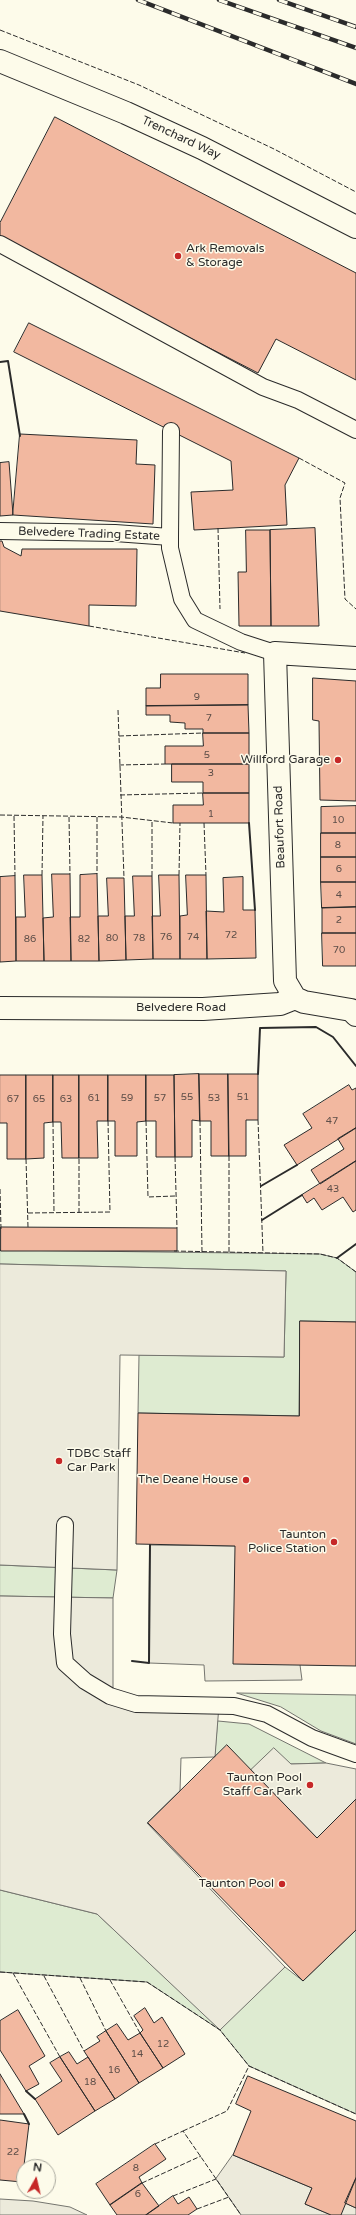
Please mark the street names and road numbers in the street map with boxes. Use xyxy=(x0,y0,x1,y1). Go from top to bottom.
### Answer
street label: Trenchard Way xyxy=(139,113,223,163)
street label: Belvedere Trading Estate xyxy=(18,524,160,544)
street label: Beaufort Road xyxy=(271,785,289,869)
street label: Belvedere Road xyxy=(136,1001,226,1015)

